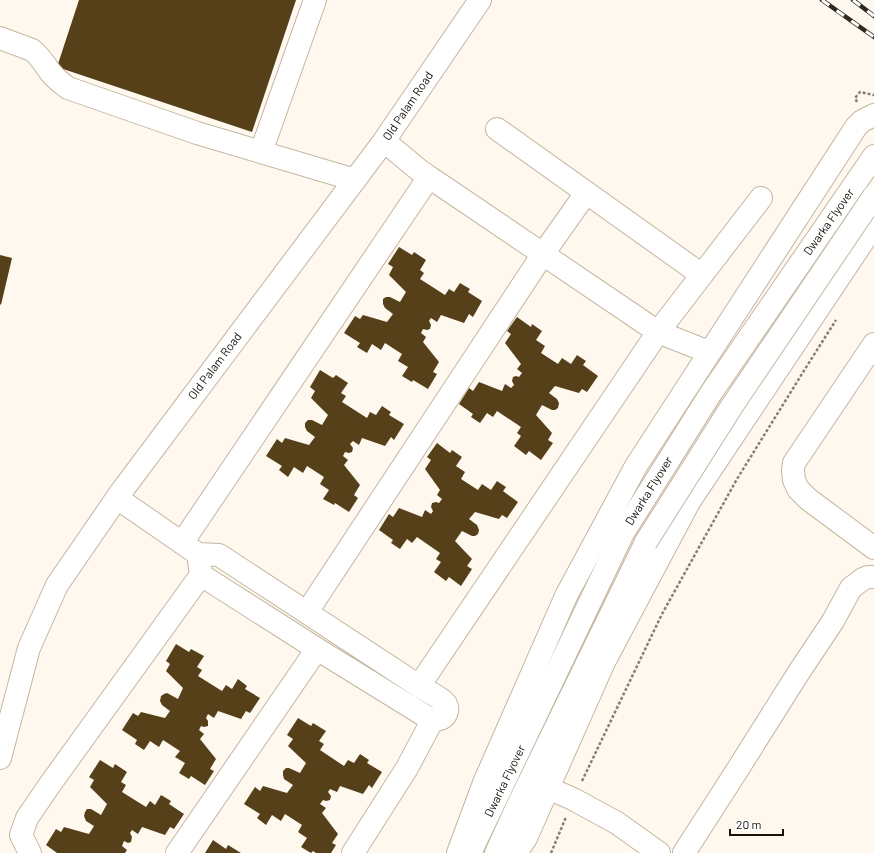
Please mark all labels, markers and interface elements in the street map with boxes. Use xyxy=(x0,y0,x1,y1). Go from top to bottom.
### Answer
street label: Old Palam Road xyxy=(379,68,435,143)
street label: Dwarka Flyover xyxy=(800,185,857,257)
street label: Old Palam Road xyxy=(185,329,244,402)
street label: Dwarka Flyover xyxy=(621,453,675,527)
street label: Dwarka Flyover xyxy=(481,742,528,819)
scale bar xyxy=(730,811,783,837)
text: 20 m xyxy=(736,817,762,831)

